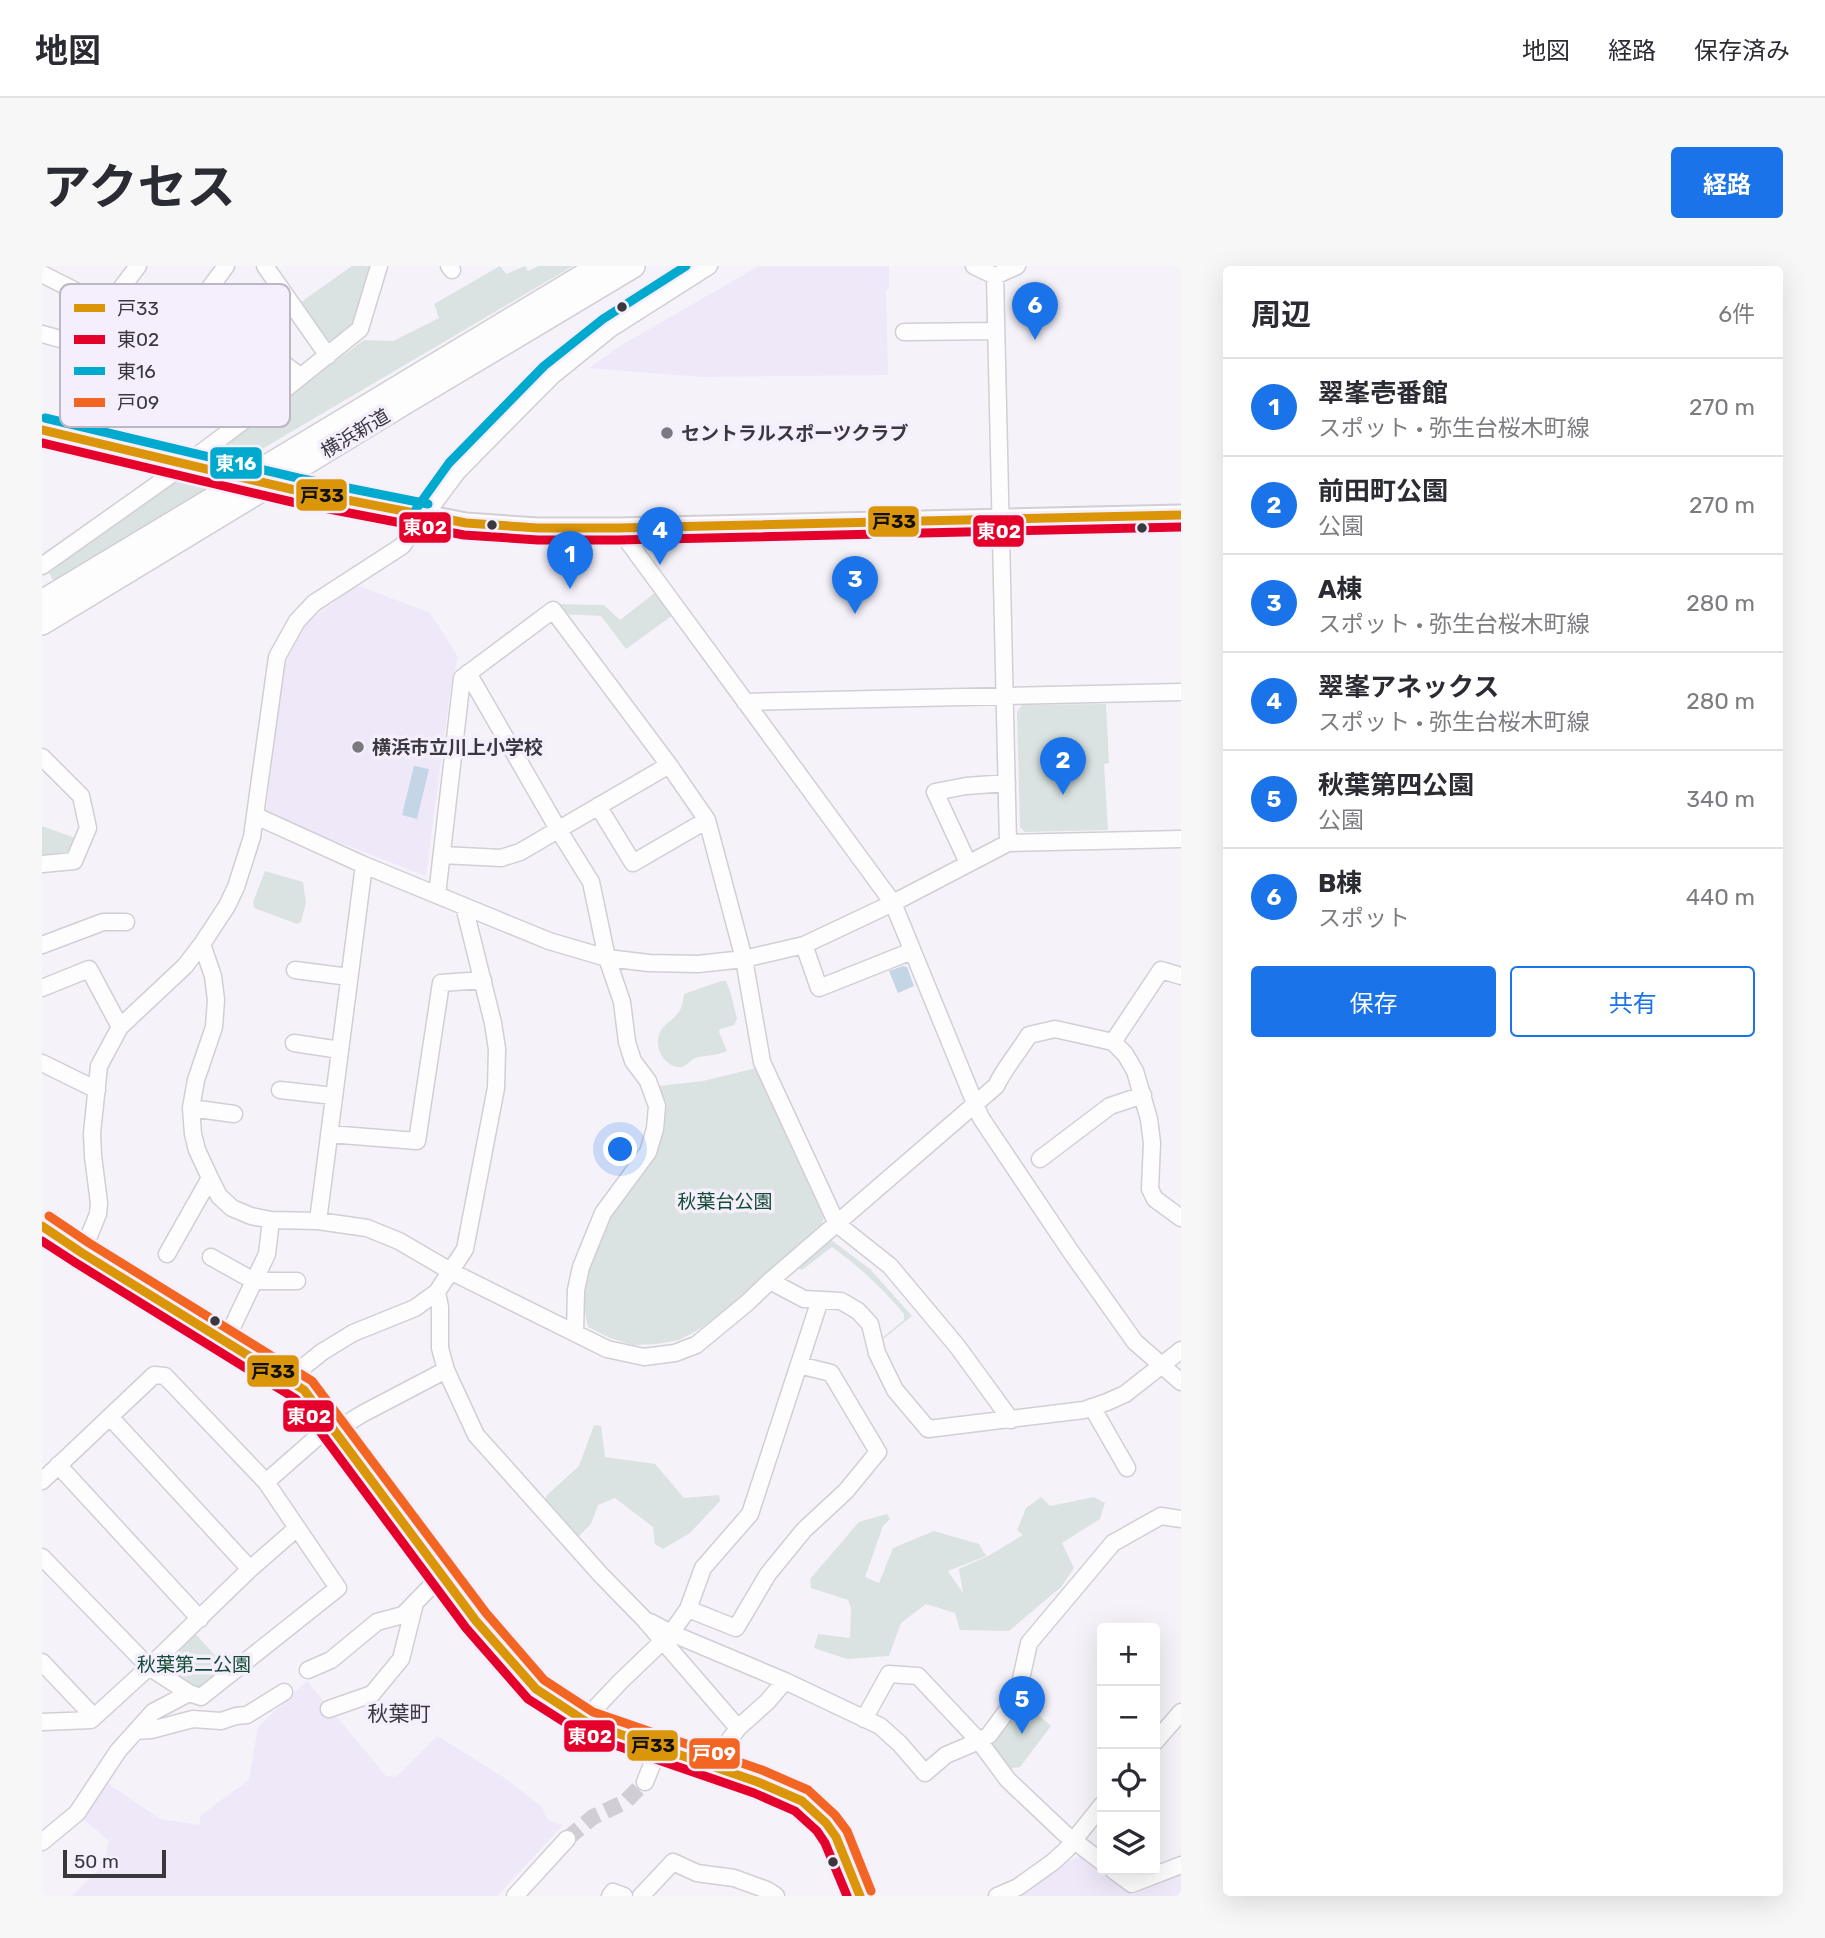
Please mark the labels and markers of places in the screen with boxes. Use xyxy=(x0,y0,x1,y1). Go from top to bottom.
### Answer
pin: 6 xyxy=(1012,282,1058,340)
unlabelled marker xyxy=(615,300,629,314)
place label: セントラルスポーツクラブ xyxy=(681,422,909,445)
marker: セントラルスポーツクラブ xyxy=(659,425,675,441)
pin: 4 xyxy=(637,507,683,565)
unlabelled marker xyxy=(485,518,499,532)
unlabelled marker xyxy=(1135,521,1149,535)
pin: 1 xyxy=(547,531,593,589)
pin: 3 xyxy=(832,556,878,614)
place label: 横浜市立川上小学校 xyxy=(372,736,543,759)
pin: 2 xyxy=(1040,737,1086,795)
marker: 横浜市立川上小学校 xyxy=(350,739,366,755)
unlabelled marker xyxy=(208,1314,222,1328)
pin: 5 xyxy=(999,1676,1045,1734)
unlabelled marker xyxy=(826,1855,840,1869)

